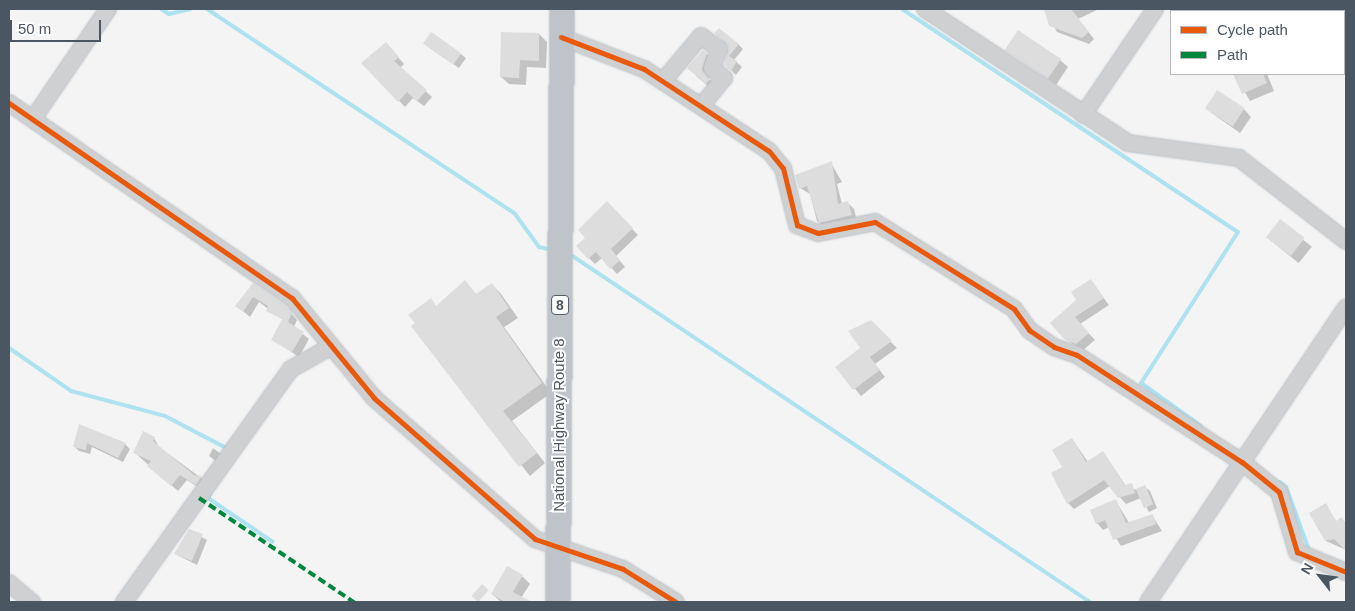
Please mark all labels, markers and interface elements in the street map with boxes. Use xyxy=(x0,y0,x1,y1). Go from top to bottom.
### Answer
scale bar xyxy=(12,10,104,42)
legend xyxy=(1170,10,1345,75)
text: 50 m xyxy=(18,20,51,37)
text: Cycle path xyxy=(1217,21,1288,38)
text: Path xyxy=(1217,46,1248,63)
road number: 8 xyxy=(550,294,570,316)
street label: National Highway Route 8 xyxy=(550,338,568,512)
north arrow xyxy=(1295,551,1345,601)
text: N xyxy=(1298,560,1316,577)

